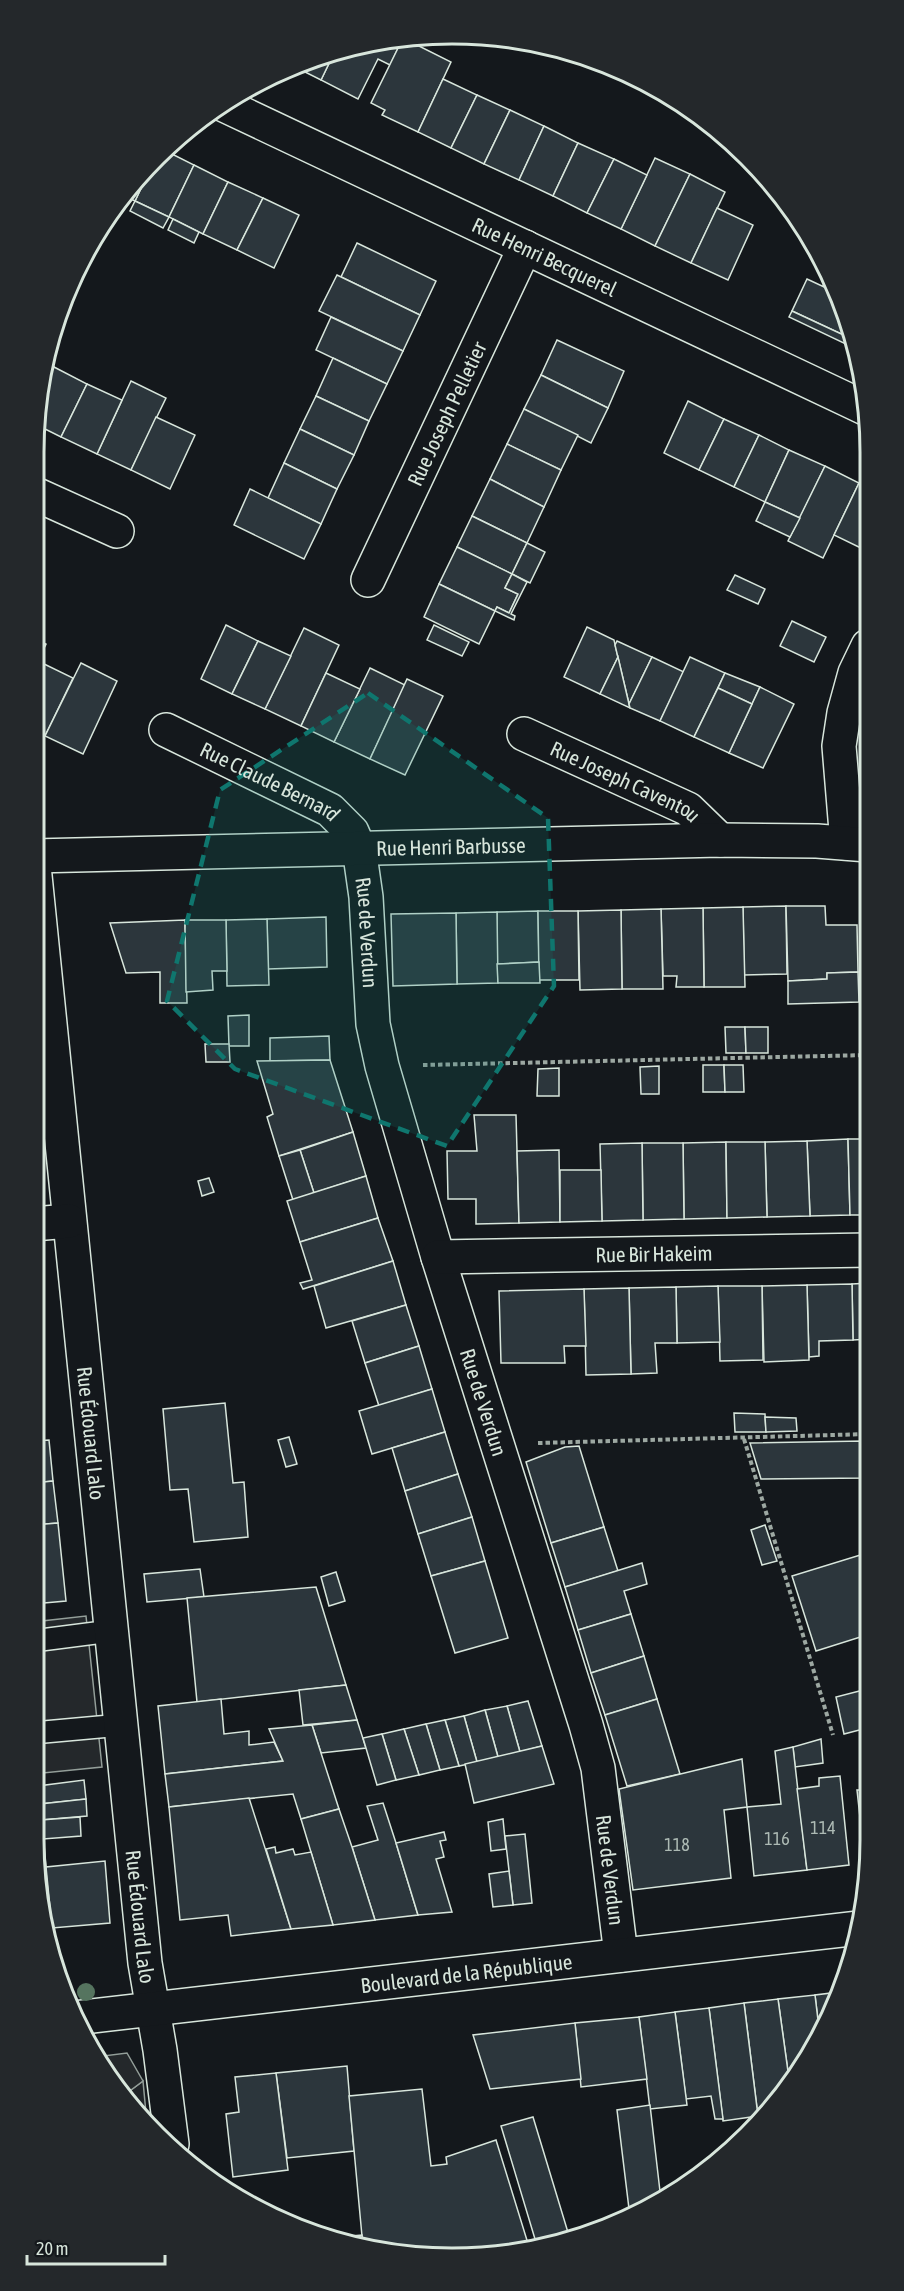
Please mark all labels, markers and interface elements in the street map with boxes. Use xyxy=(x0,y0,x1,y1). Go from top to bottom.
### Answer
street label: Rue Henri Becquerel xyxy=(469,212,621,301)
street label: Rue Joseph Pelletier xyxy=(402,337,491,489)
street label: Rue Joseph Caventou xyxy=(547,736,706,827)
street label: Rue Claude Bernard xyxy=(197,737,345,825)
street label: Rue Henri Barbusse xyxy=(376,833,526,860)
street label: Rue de Verdun xyxy=(351,875,383,989)
street label: Rue Bir Hakeim xyxy=(595,1241,713,1266)
street label: Rue de Verdun xyxy=(456,1346,512,1459)
street label: Rue Édouard Lalo xyxy=(73,1365,110,1501)
street label: Rue de Verdun xyxy=(592,1813,629,1927)
house number: 114 xyxy=(810,1817,836,1838)
house number: 116 xyxy=(764,1828,790,1849)
house number: 118 xyxy=(664,1834,690,1855)
street label: Rue Édouard Lalo xyxy=(122,1849,160,1985)
street label: Boulevard de la République xyxy=(359,1949,574,1997)
scale bar xyxy=(27,2228,165,2266)
text: 20 m xyxy=(36,2238,68,2259)

